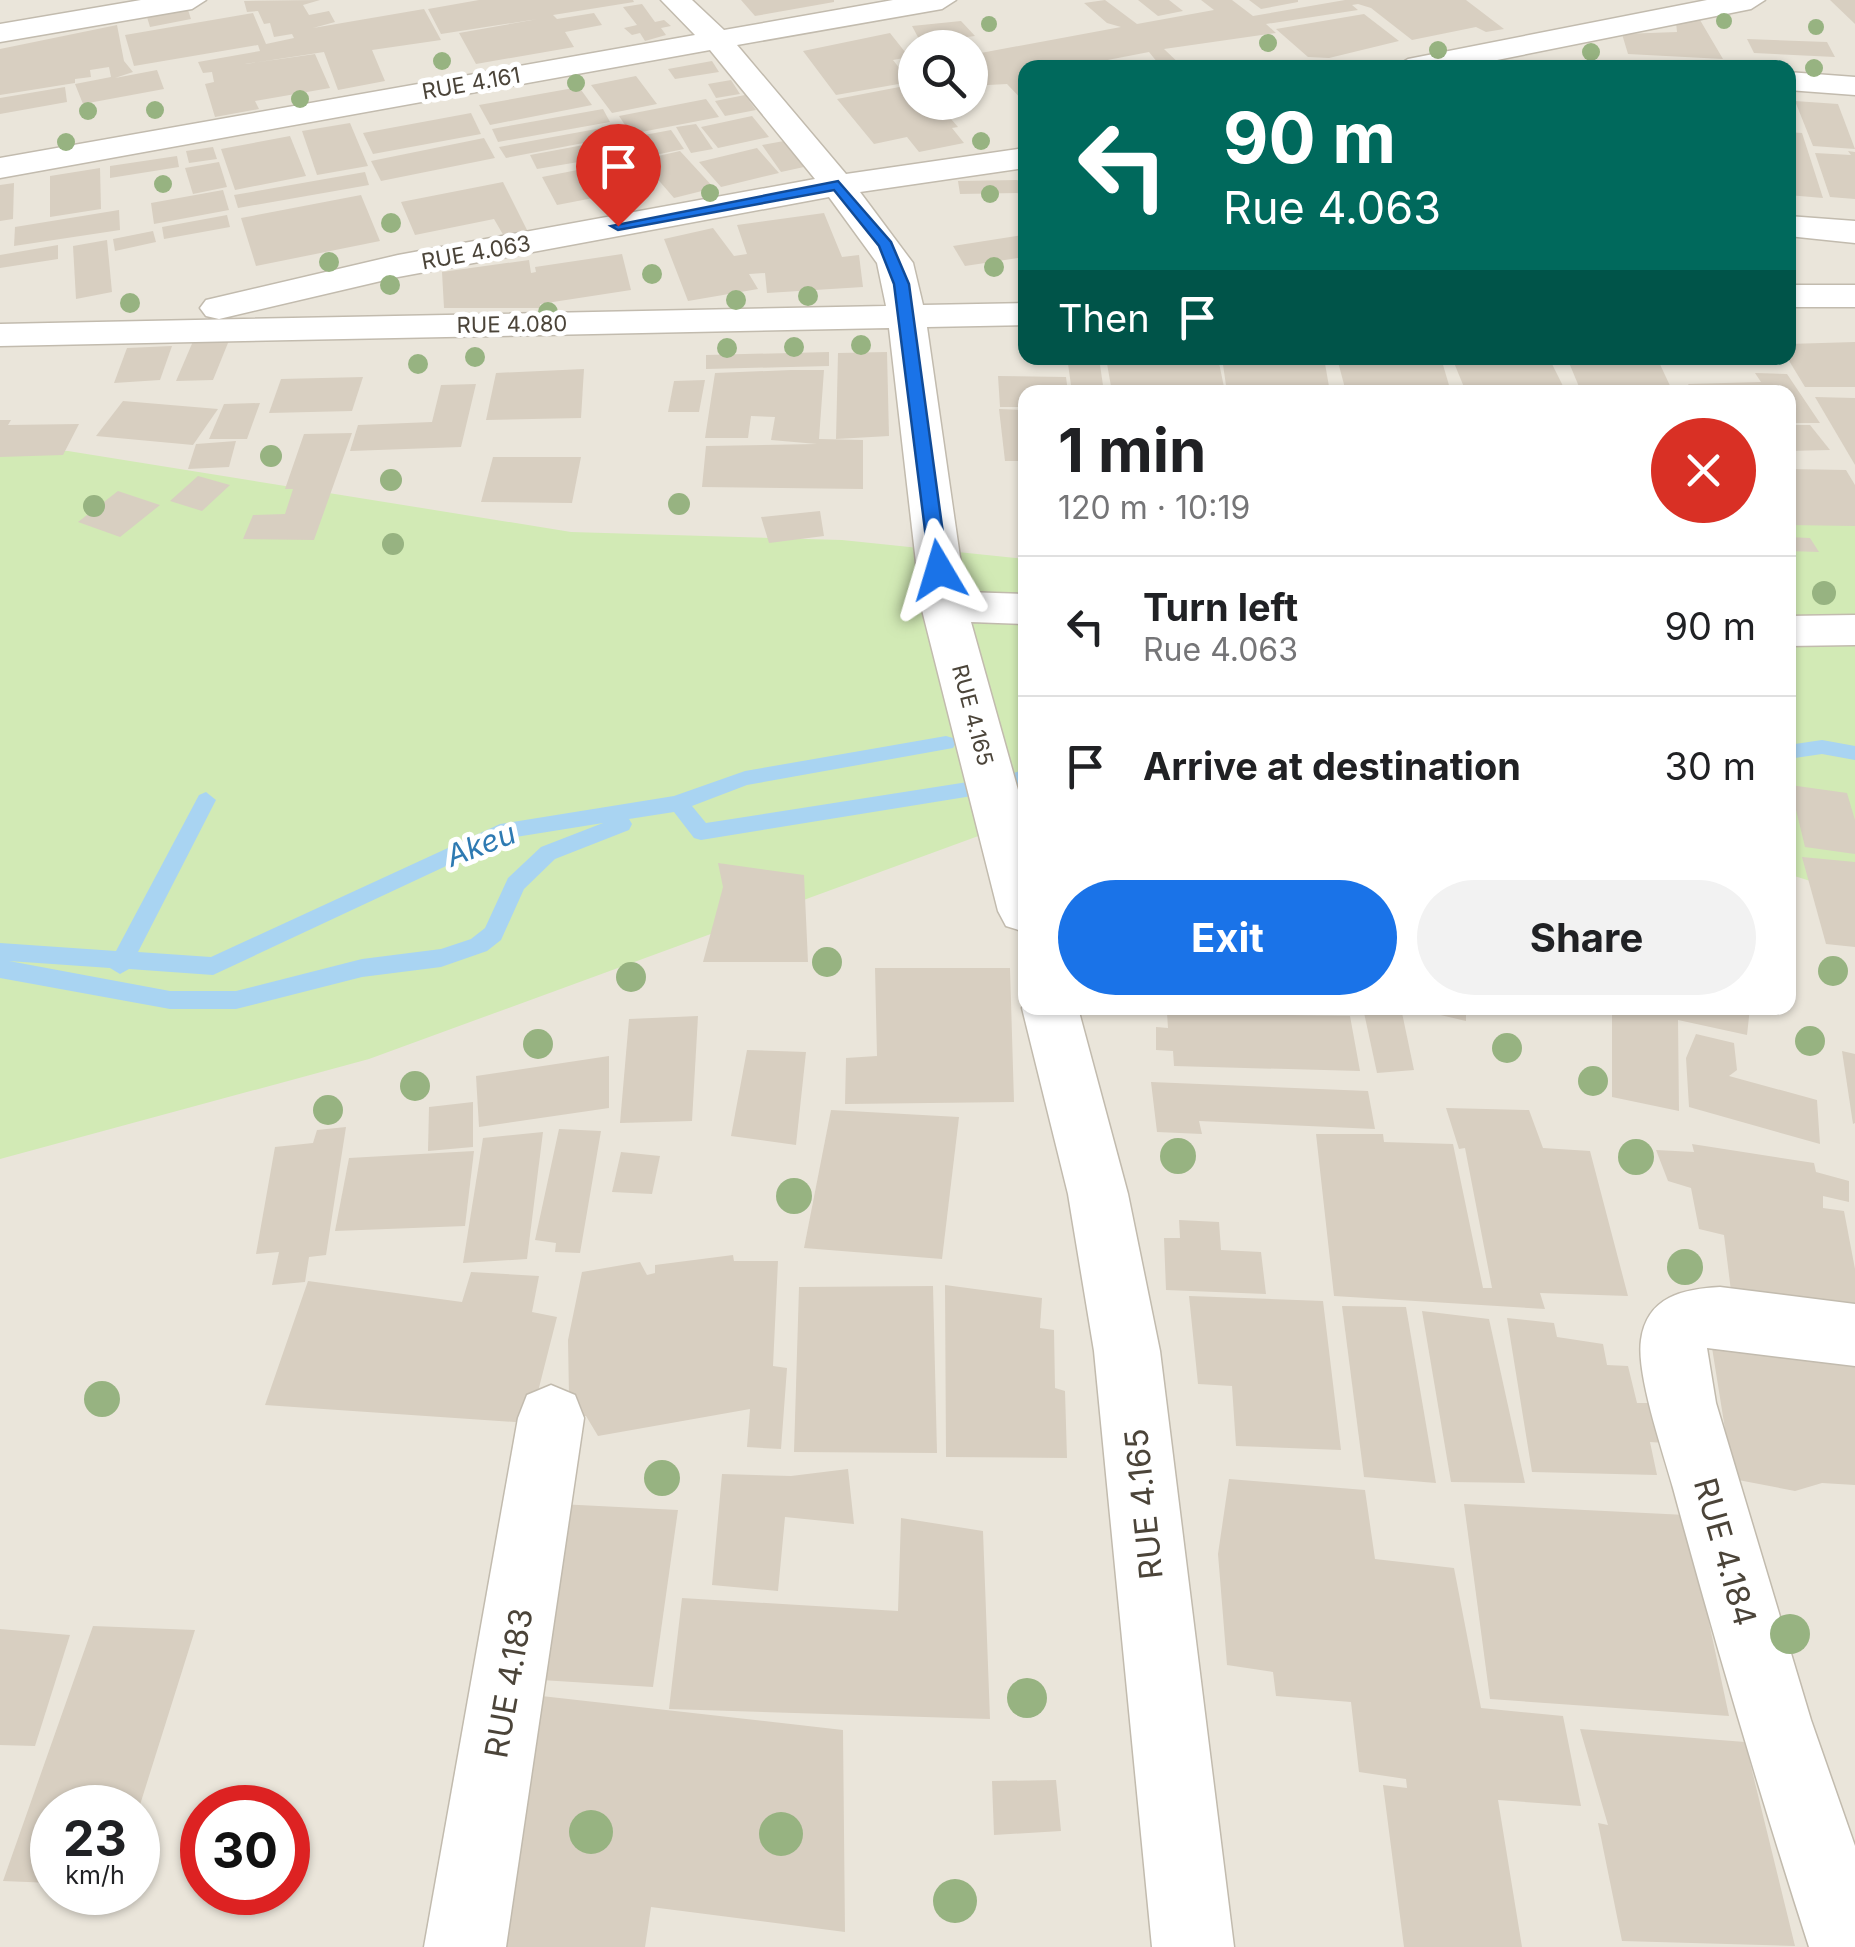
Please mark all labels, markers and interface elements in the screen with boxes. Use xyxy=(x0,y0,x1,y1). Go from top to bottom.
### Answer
map controls xyxy=(898,30,988,120)
button: search xyxy=(898,30,988,120)
street label: RUE 4.161 xyxy=(420,62,522,104)
text: 90 m xyxy=(1223,95,1396,180)
icon: left xyxy=(1058,100,1188,230)
pin xyxy=(576,124,661,227)
icon: arrive xyxy=(591,139,646,194)
text: Rue 4.063 xyxy=(1223,180,1441,235)
street label: RUE 4.063 xyxy=(419,230,533,274)
icon: arrive xyxy=(1170,290,1225,345)
text: Then xyxy=(1058,295,1150,341)
street label: RUE 4.080 xyxy=(457,310,567,338)
text: 1 min xyxy=(1058,414,1206,486)
button: close xyxy=(1651,418,1756,523)
text: 120 m · 10:19 xyxy=(1058,488,1250,527)
position arrow xyxy=(887,518,991,622)
text: Turn left xyxy=(1143,584,1298,630)
icon: left xyxy=(1058,599,1113,654)
text: 90 m xyxy=(1664,603,1756,649)
text: Rue 4.063 xyxy=(1143,630,1298,669)
street label: RUE 4.165 xyxy=(947,661,999,769)
icon: arrive xyxy=(1058,739,1113,794)
text: Arrive at destination xyxy=(1143,743,1521,789)
text: 30 m xyxy=(1665,743,1756,789)
water label: Akeu xyxy=(440,814,520,874)
button: Exit xyxy=(1058,880,1397,995)
button: Share xyxy=(1417,880,1756,995)
street label: RUE 4.165 xyxy=(1116,1427,1171,1581)
street label: RUE 4.184 xyxy=(1686,1473,1765,1630)
street label: RUE 4.183 xyxy=(476,1605,541,1761)
speed limit sign: 30 xyxy=(180,1785,310,1915)
text: 23 xyxy=(63,1808,127,1868)
text: km/h xyxy=(65,1860,125,1890)

